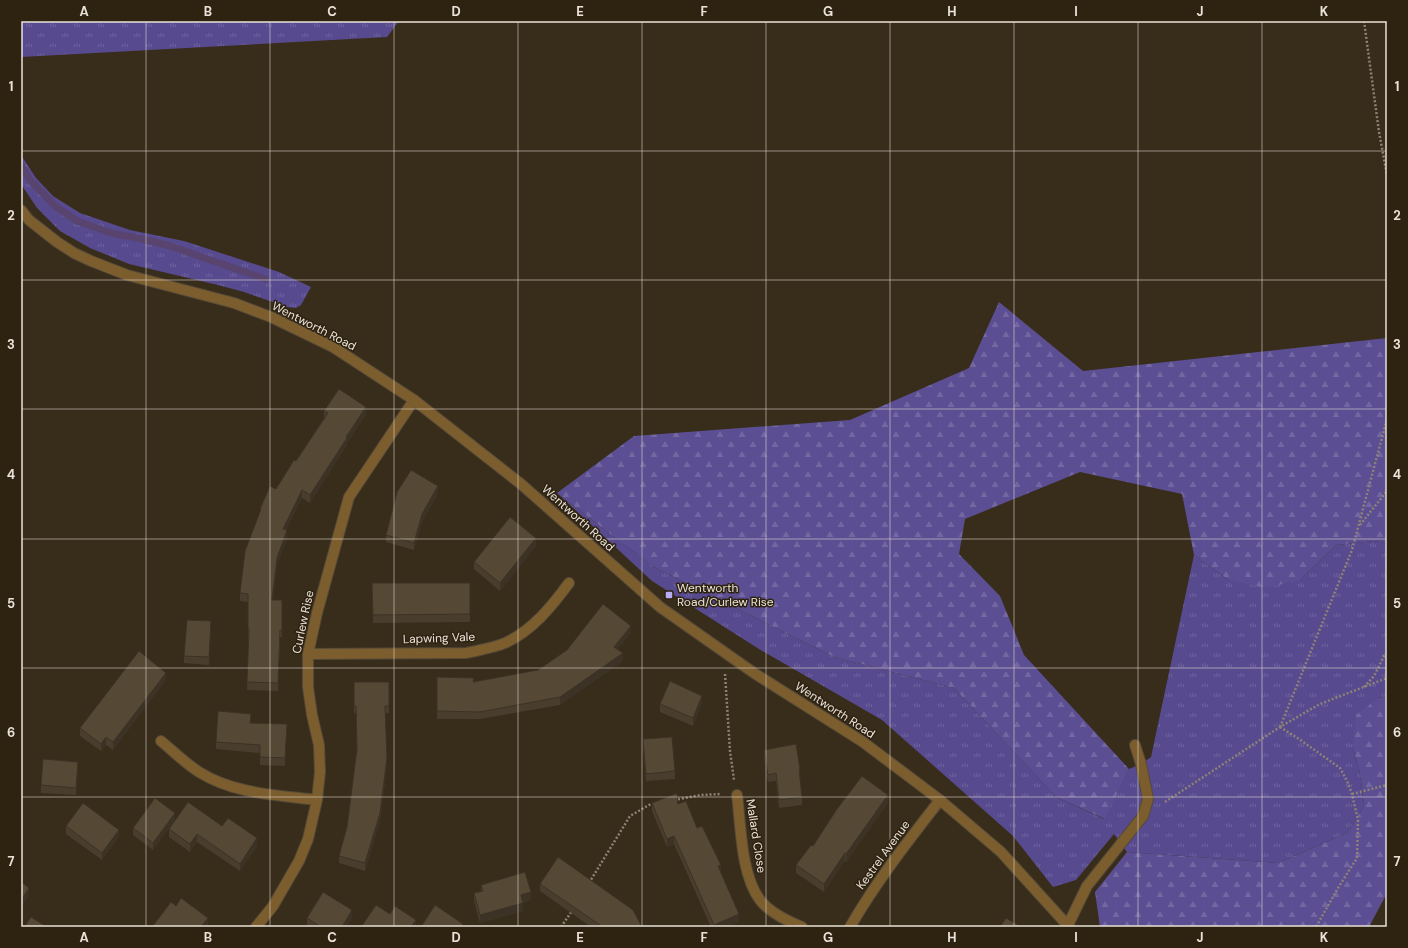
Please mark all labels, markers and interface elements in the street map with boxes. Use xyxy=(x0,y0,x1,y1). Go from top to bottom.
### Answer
text: A xyxy=(79,3,89,20)
text: B xyxy=(204,3,212,20)
text: C xyxy=(327,3,337,20)
text: D xyxy=(451,3,461,20)
text: E xyxy=(576,3,584,20)
text: F xyxy=(700,3,708,20)
text: G xyxy=(823,3,833,20)
text: H xyxy=(947,3,957,20)
text: I xyxy=(1074,3,1078,20)
text: J xyxy=(1196,3,1204,20)
text: K xyxy=(1320,3,1329,20)
text: 1 xyxy=(9,78,13,95)
text: 1 xyxy=(1395,78,1399,95)
text: 2 xyxy=(7,207,15,224)
text: 2 xyxy=(1393,207,1401,224)
street label: Wentworth Road xyxy=(269,298,359,354)
text: 3 xyxy=(7,336,15,353)
text: 3 xyxy=(1393,336,1401,353)
text: 4 xyxy=(7,466,15,483)
text: 4 xyxy=(1393,466,1401,483)
street label: Wentworth Road xyxy=(538,481,618,555)
place label: Wentworth Road/Curlew Rise xyxy=(677,580,774,610)
street label: Curlew Rise xyxy=(288,589,318,655)
marker: Wentworth Road/Curlew Rise xyxy=(664,590,674,600)
text: 5 xyxy=(7,595,15,612)
text: 5 xyxy=(1393,595,1401,612)
street label: Lapwing Vale xyxy=(403,629,476,647)
street label: Wentworth Road xyxy=(792,678,878,742)
text: 6 xyxy=(7,724,15,741)
text: 6 xyxy=(1393,724,1401,741)
street label: Mallard Close xyxy=(742,798,770,874)
street label: Kestrel Avenue xyxy=(853,817,914,893)
text: 7 xyxy=(8,853,15,870)
text: 7 xyxy=(1394,853,1401,870)
text: A xyxy=(79,929,89,946)
text: B xyxy=(204,929,212,946)
text: C xyxy=(327,929,337,946)
text: D xyxy=(451,929,461,946)
text: E xyxy=(576,929,584,946)
text: F xyxy=(700,929,708,946)
text: G xyxy=(823,929,833,946)
text: H xyxy=(947,929,957,946)
text: I xyxy=(1074,929,1078,946)
text: J xyxy=(1196,929,1204,946)
text: K xyxy=(1320,929,1329,946)

